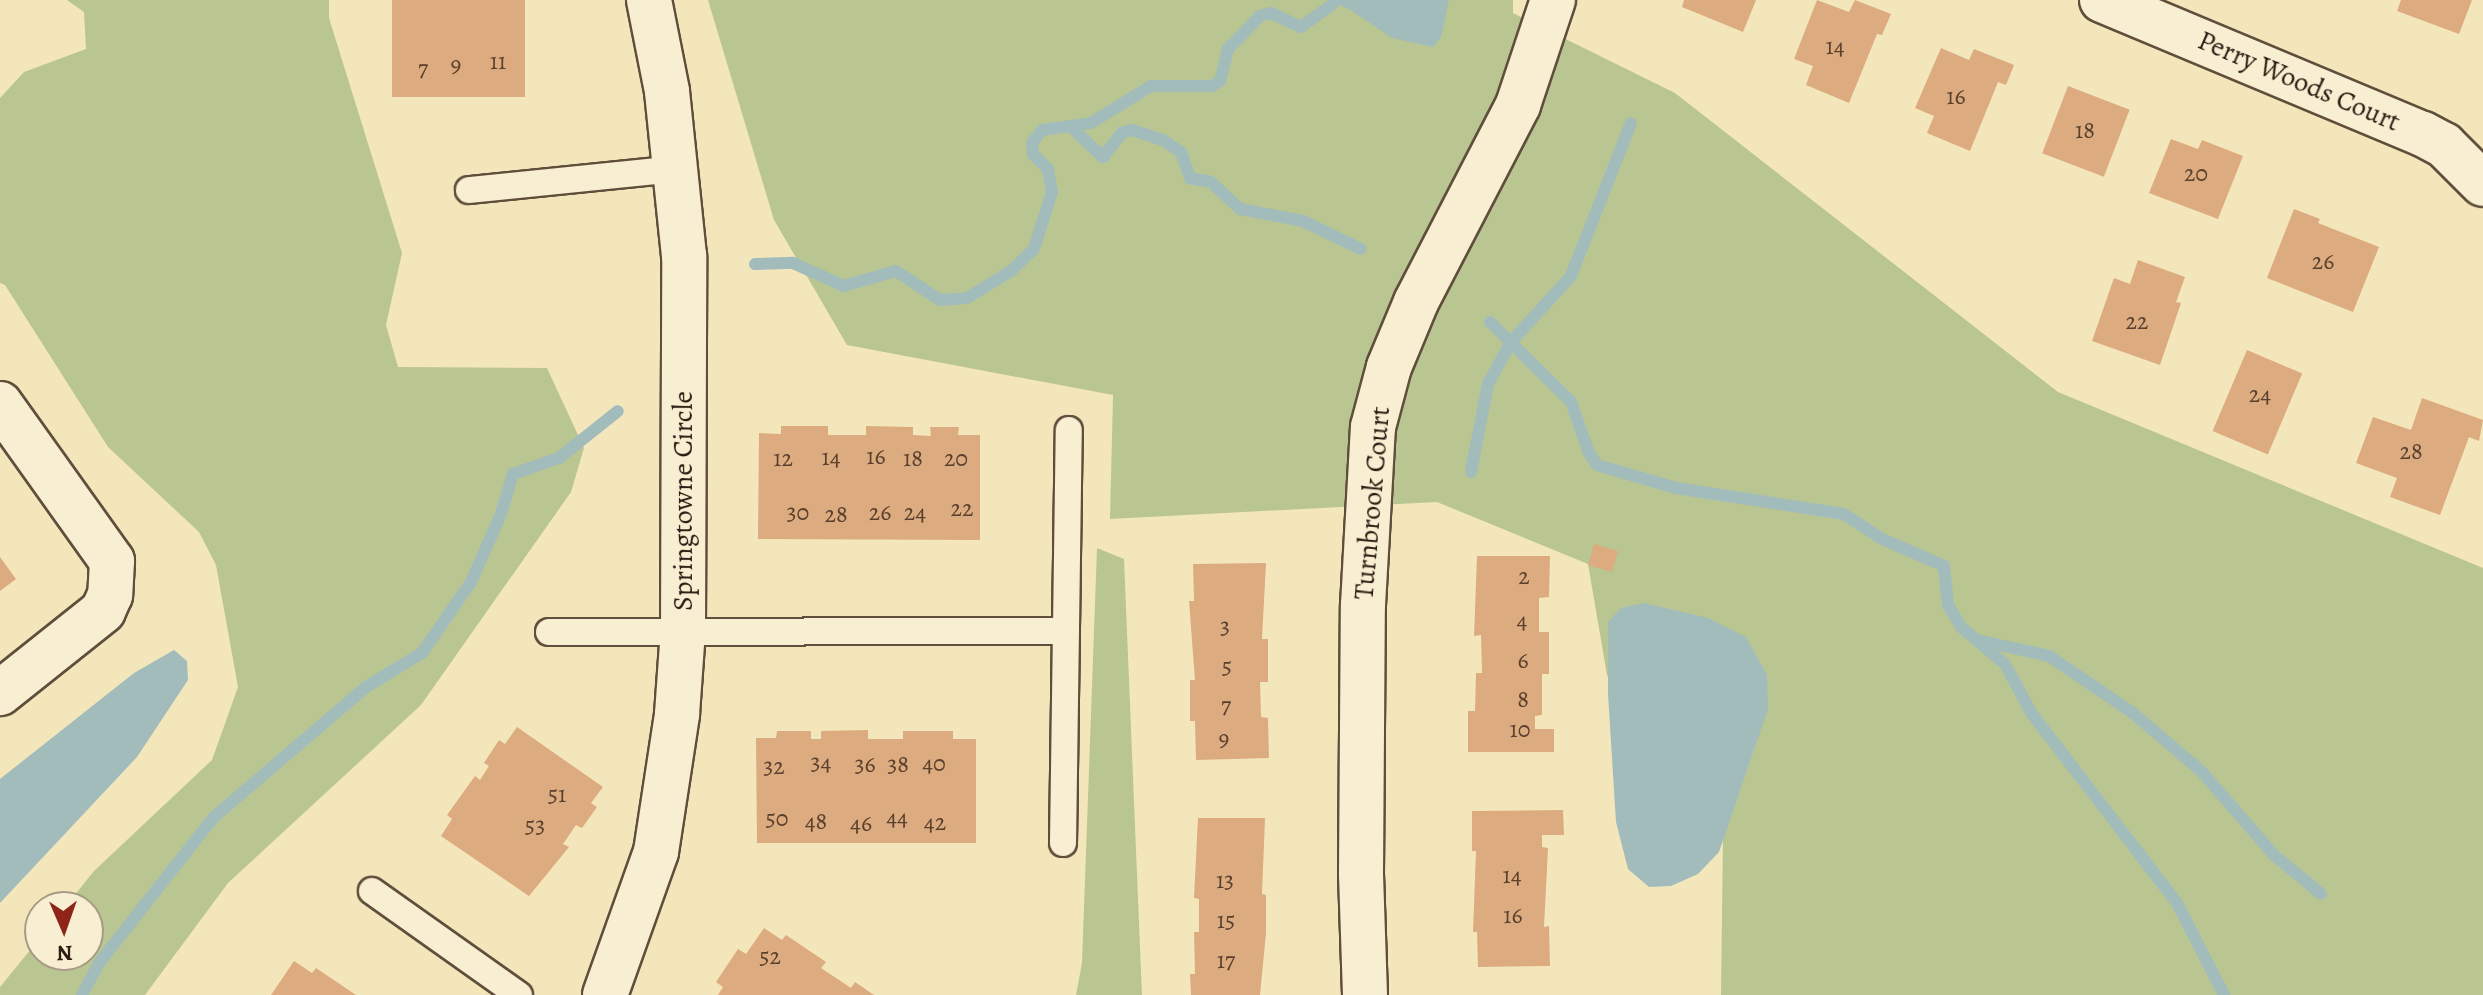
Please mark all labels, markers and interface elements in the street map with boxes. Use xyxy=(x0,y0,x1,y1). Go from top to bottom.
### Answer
street label: Perry Woods Court xyxy=(2193,23,2405,139)
house number: 14 xyxy=(1825,33,1845,61)
house number: 11 xyxy=(490,48,506,76)
house number: 9 xyxy=(451,51,461,79)
house number: 7 xyxy=(418,55,428,83)
house number: 16 xyxy=(1946,83,1966,111)
house number: 18 xyxy=(2075,117,2095,145)
house number: 20 xyxy=(2184,160,2208,188)
house number: 26 xyxy=(2312,248,2334,276)
house number: 22 xyxy=(2126,308,2148,336)
house number: 24 xyxy=(2249,381,2271,409)
street label: Springtowne Circle xyxy=(666,391,700,611)
street label: Turnbrook Court xyxy=(1347,405,1397,601)
house number: 28 xyxy=(2399,438,2423,466)
house number: 16 xyxy=(866,443,886,471)
house number: 14 xyxy=(821,444,841,472)
house number: 12 xyxy=(773,445,793,473)
house number: 18 xyxy=(903,445,923,473)
house number: 20 xyxy=(944,445,968,473)
house number: 22 xyxy=(951,495,973,523)
house number: 30 xyxy=(787,499,809,527)
house number: 26 xyxy=(869,499,891,527)
house number: 24 xyxy=(904,499,926,527)
house number: 28 xyxy=(824,501,848,529)
house number: 2 xyxy=(1518,563,1530,591)
house number: 4 xyxy=(1517,607,1527,635)
house number: 3 xyxy=(1220,613,1230,641)
house number: 6 xyxy=(1517,647,1529,675)
house number: 5 xyxy=(1222,653,1232,681)
house number: 8 xyxy=(1517,686,1529,714)
house number: 7 xyxy=(1221,692,1231,720)
house number: 10 xyxy=(1510,716,1530,744)
house number: 9 xyxy=(1219,725,1229,753)
house number: 34 xyxy=(811,749,831,777)
house number: 40 xyxy=(922,750,946,778)
house number: 36 xyxy=(854,751,876,779)
house number: 38 xyxy=(887,751,909,779)
house number: 32 xyxy=(763,753,785,781)
house number: 51 xyxy=(548,781,566,809)
house number: 44 xyxy=(886,804,908,832)
house number: 50 xyxy=(765,805,789,833)
house number: 48 xyxy=(805,808,827,836)
house number: 42 xyxy=(924,809,946,837)
house number: 46 xyxy=(850,810,872,838)
house number: 53 xyxy=(525,812,545,840)
house number: 14 xyxy=(1502,862,1522,890)
house number: 13 xyxy=(1216,867,1234,895)
north arrow xyxy=(24,891,104,971)
house number: 16 xyxy=(1503,902,1523,930)
house number: 15 xyxy=(1217,907,1235,935)
text: N xyxy=(56,938,73,968)
house number: 52 xyxy=(759,943,781,971)
house number: 17 xyxy=(1217,947,1235,975)

